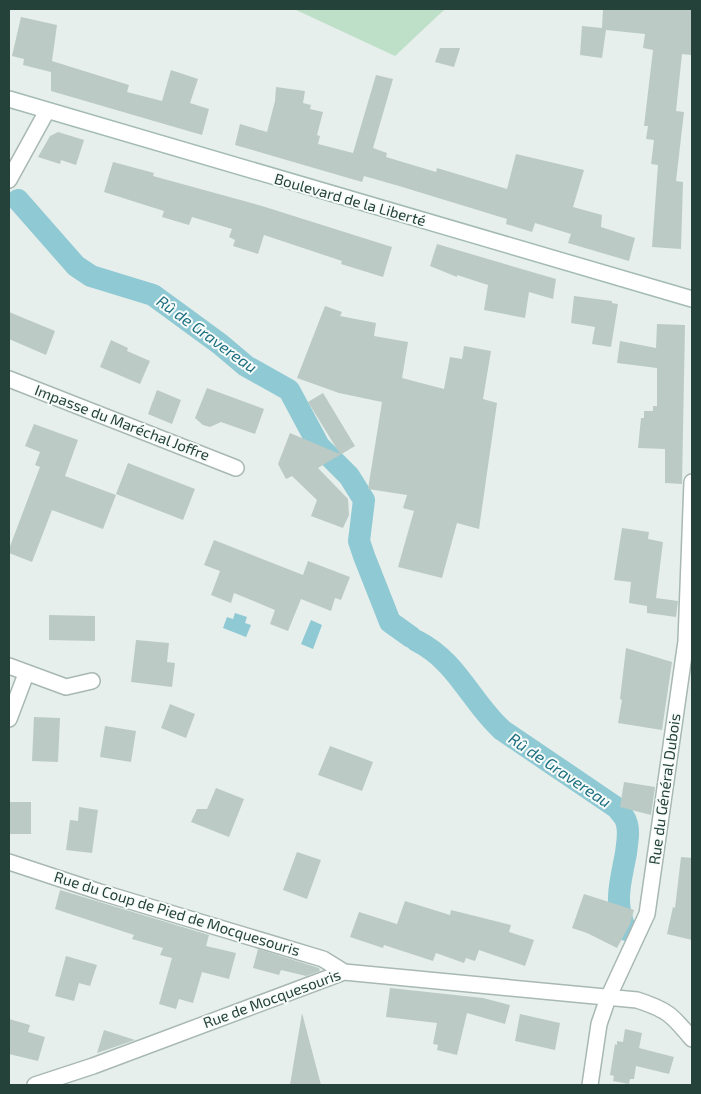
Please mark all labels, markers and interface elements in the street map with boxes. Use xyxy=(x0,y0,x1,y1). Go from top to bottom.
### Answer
street label: Boulevard de la Liberté xyxy=(273,169,428,229)
water label: Rû de Gravereau xyxy=(153,291,261,376)
street label: Impasse du Maréchal Joffre xyxy=(32,380,212,464)
street label: Rue du Général Dubois xyxy=(644,712,684,866)
water label: Rû de Gravereau xyxy=(505,728,615,811)
street label: Rue du Coup de Pied de Mocquesouris xyxy=(52,867,302,959)
street label: Rue de Mocquesouris xyxy=(200,965,343,1031)

